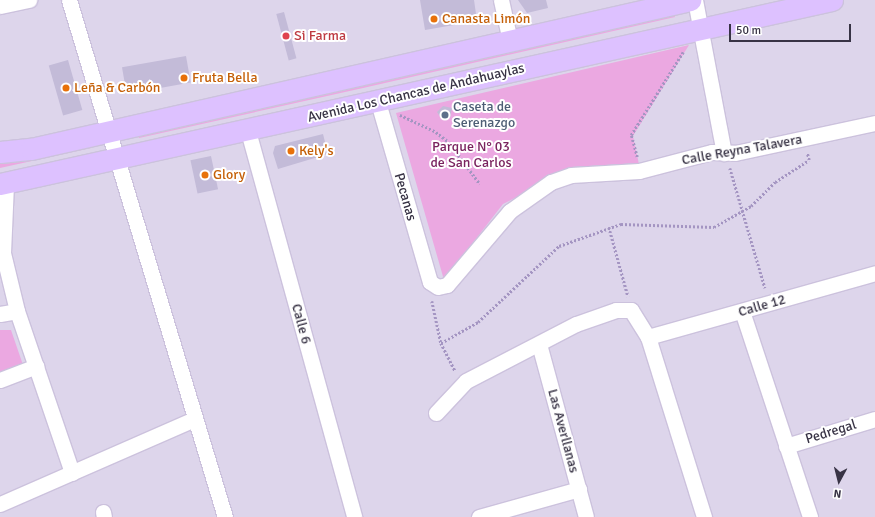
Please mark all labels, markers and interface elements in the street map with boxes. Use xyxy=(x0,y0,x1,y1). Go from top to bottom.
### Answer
place label: Canasta Limón xyxy=(442,11,530,27)
marker: Canasta Limón xyxy=(429,14,439,24)
scale bar xyxy=(731,16,853,42)
text: 50 m xyxy=(736,23,761,38)
place label: Si Farma xyxy=(294,28,346,44)
marker: Si Farma xyxy=(281,31,291,41)
street label: Avenida Los Chancas de Andahuaylas xyxy=(306,60,526,126)
place label: Fruta Bella xyxy=(192,70,258,86)
marker: Fruta Bella xyxy=(179,73,189,83)
place label: Leña & Carbón xyxy=(74,80,160,96)
marker: Leña & Carbón xyxy=(61,83,71,93)
place label: Caseta de Serenazgo xyxy=(453,99,515,132)
marker: Caseta de Serenazgo xyxy=(440,110,450,120)
street label: Calle Reyna Talavera xyxy=(680,131,804,169)
park label: Parque N° 03 de San Carlos xyxy=(430,139,512,172)
place label: Kely's xyxy=(299,143,334,159)
marker: Kely's xyxy=(286,146,296,156)
place label: Glory xyxy=(213,167,245,183)
marker: Glory xyxy=(200,170,210,180)
street label: Pecanas xyxy=(390,171,420,223)
street label: Calle 12 xyxy=(736,291,788,321)
street label: Calle 6 xyxy=(288,302,314,346)
street label: Las Averllanas xyxy=(544,387,582,475)
street label: Pedregal xyxy=(803,416,859,448)
north arrow xyxy=(819,461,859,501)
text: N xyxy=(833,486,842,500)

